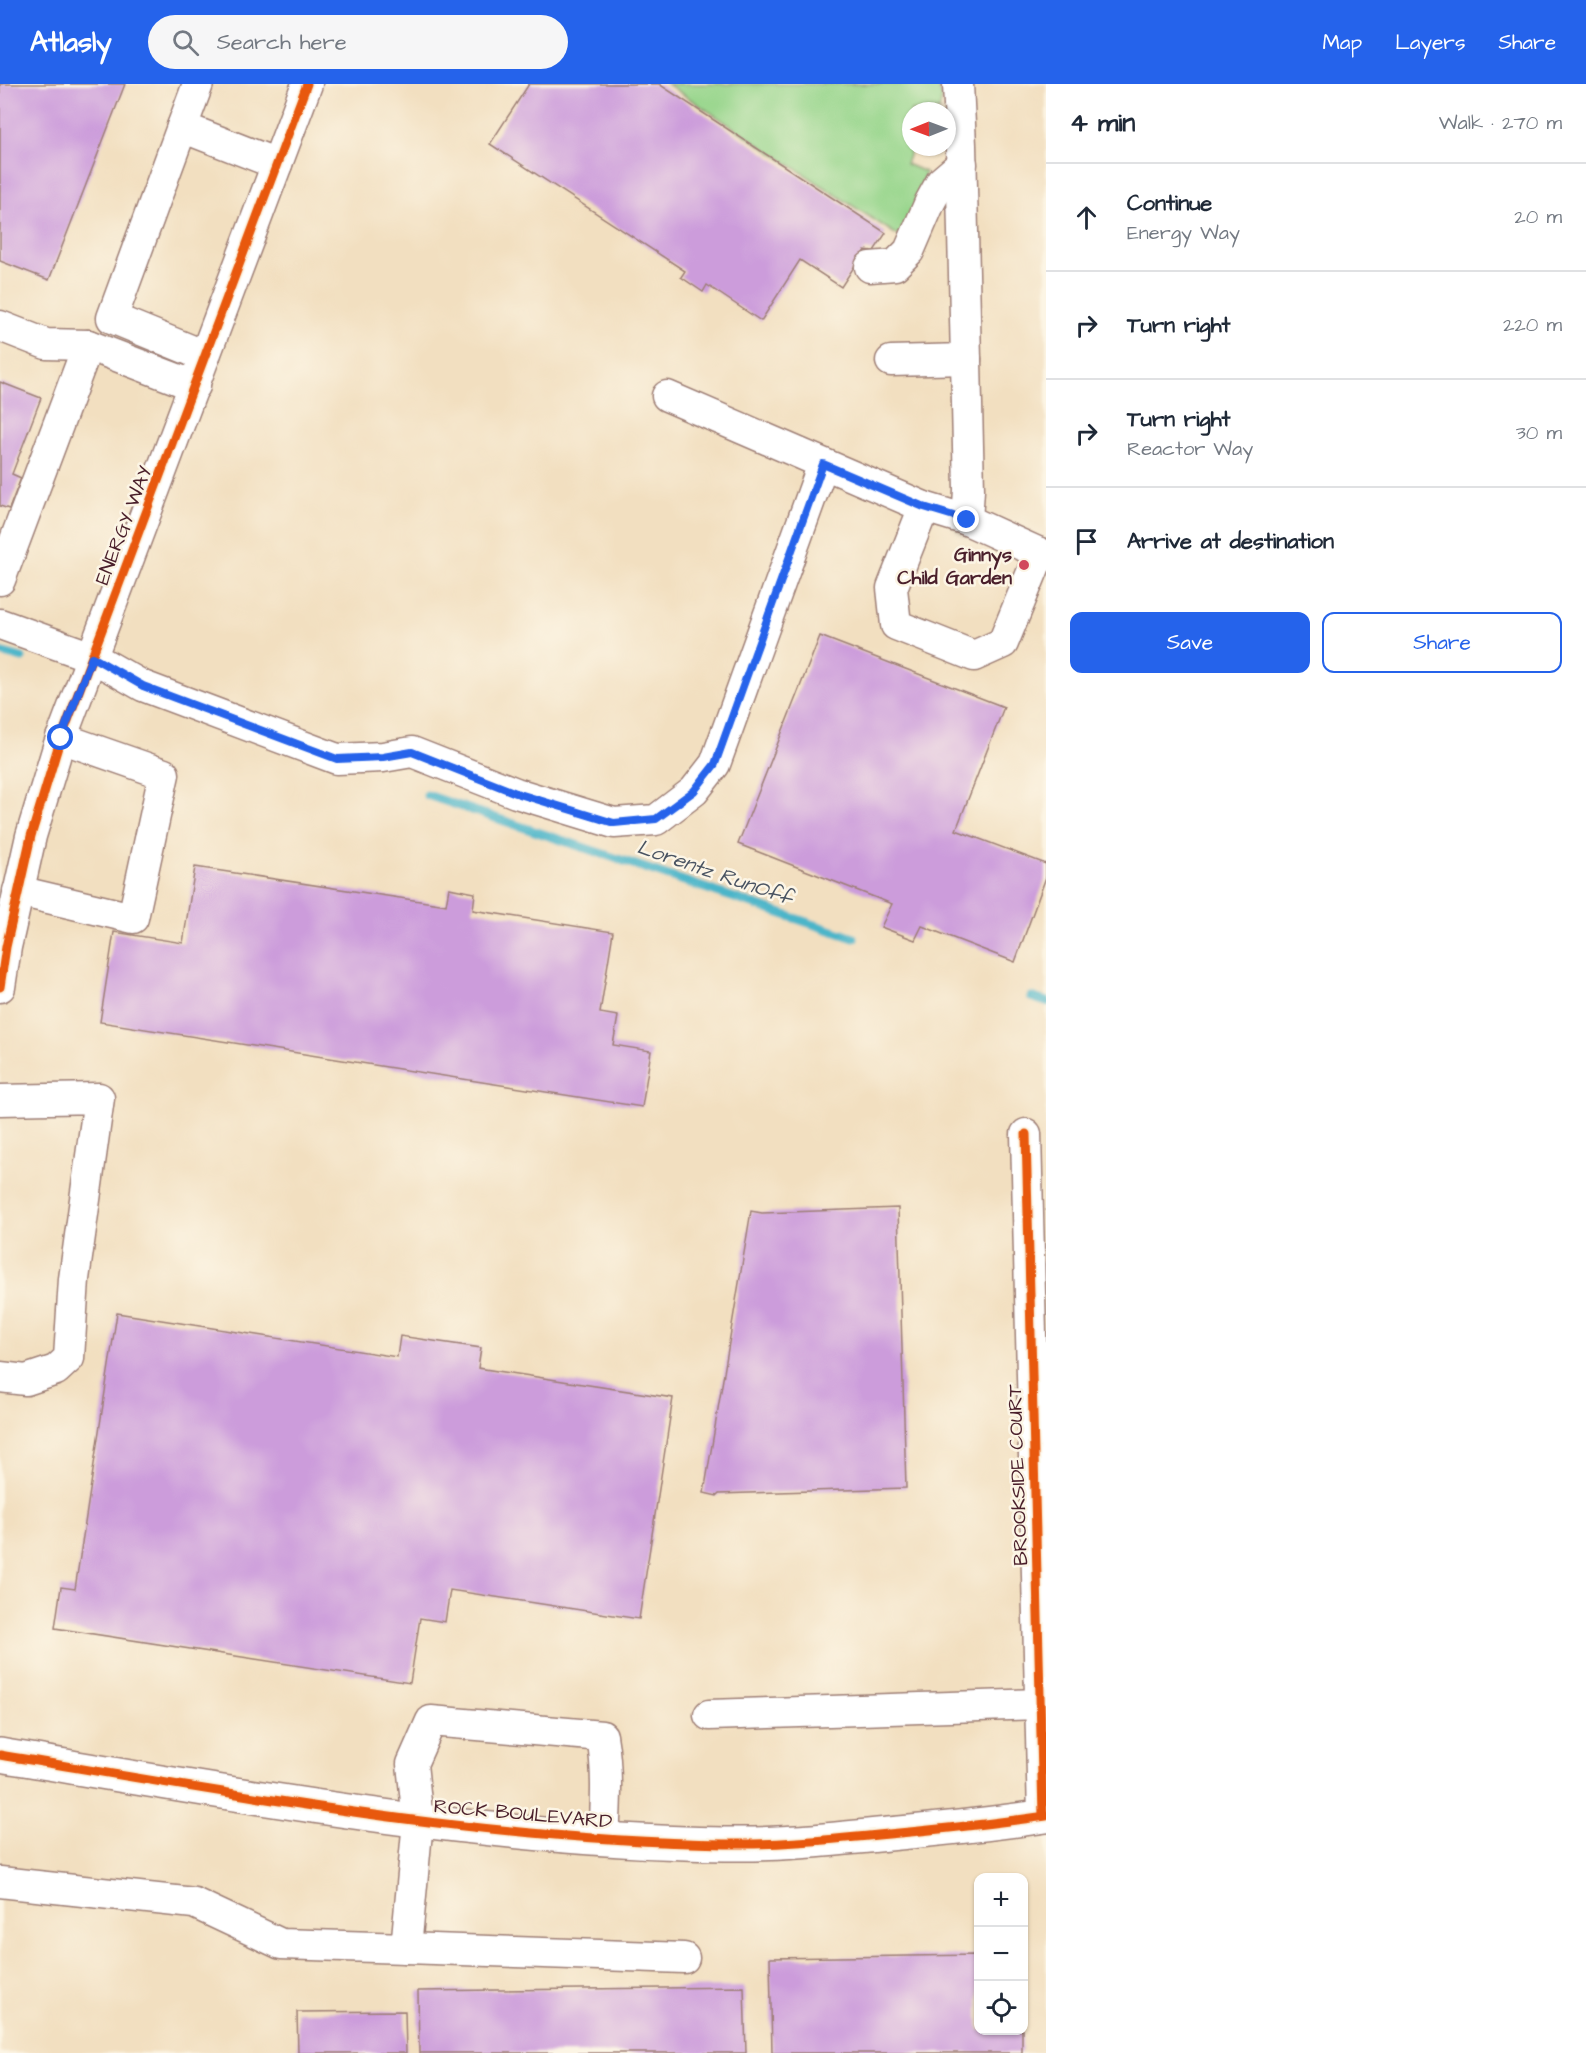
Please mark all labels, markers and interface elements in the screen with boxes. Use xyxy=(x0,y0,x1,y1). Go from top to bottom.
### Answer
search box xyxy=(148,15,568,69)
text: Atlasly xyxy=(30,23,112,62)
icon: search xyxy=(169,26,202,59)
text: Search here xyxy=(217,27,347,58)
text: Map xyxy=(1322,28,1362,57)
text: Layers xyxy=(1395,28,1465,57)
text: Share xyxy=(1498,28,1556,57)
north arrow xyxy=(902,102,956,156)
text: 4 min xyxy=(1070,105,1135,141)
text: Walk · 270 m xyxy=(1439,109,1562,137)
text: Continue xyxy=(1127,188,1212,219)
icon: ahead xyxy=(1070,201,1103,234)
text: 20 m xyxy=(1514,203,1562,231)
text: Energy Way xyxy=(1127,219,1240,247)
icon: right xyxy=(1070,309,1103,342)
text: Turn right xyxy=(1127,310,1230,341)
text: 220 m xyxy=(1503,311,1562,339)
text: Turn right xyxy=(1127,404,1230,435)
icon: right xyxy=(1070,417,1103,450)
text: 30 m xyxy=(1516,419,1562,447)
text: Reactor Way xyxy=(1127,435,1253,463)
street label: ENERGY WAY xyxy=(88,462,160,589)
route end xyxy=(953,506,979,532)
icon: arrive xyxy=(1070,525,1103,558)
text: Arrive at destination xyxy=(1127,526,1334,557)
place label: Ginnys Child Garden xyxy=(897,541,1012,592)
marker: Ginnys Child Garden xyxy=(1017,558,1031,572)
button: Save xyxy=(1070,612,1310,673)
button: Share xyxy=(1322,612,1562,673)
route start xyxy=(47,724,73,750)
water label: Lorentz RunOff xyxy=(633,832,799,913)
street label: BROOKSIDE COURT xyxy=(1001,1383,1035,1566)
street label: ROCK BOULEVARD xyxy=(433,1792,613,1836)
map controls xyxy=(974,1873,1028,2035)
button: + xyxy=(974,1873,1028,1927)
button: − xyxy=(974,1927,1028,1981)
button: locate xyxy=(974,1981,1028,2035)

